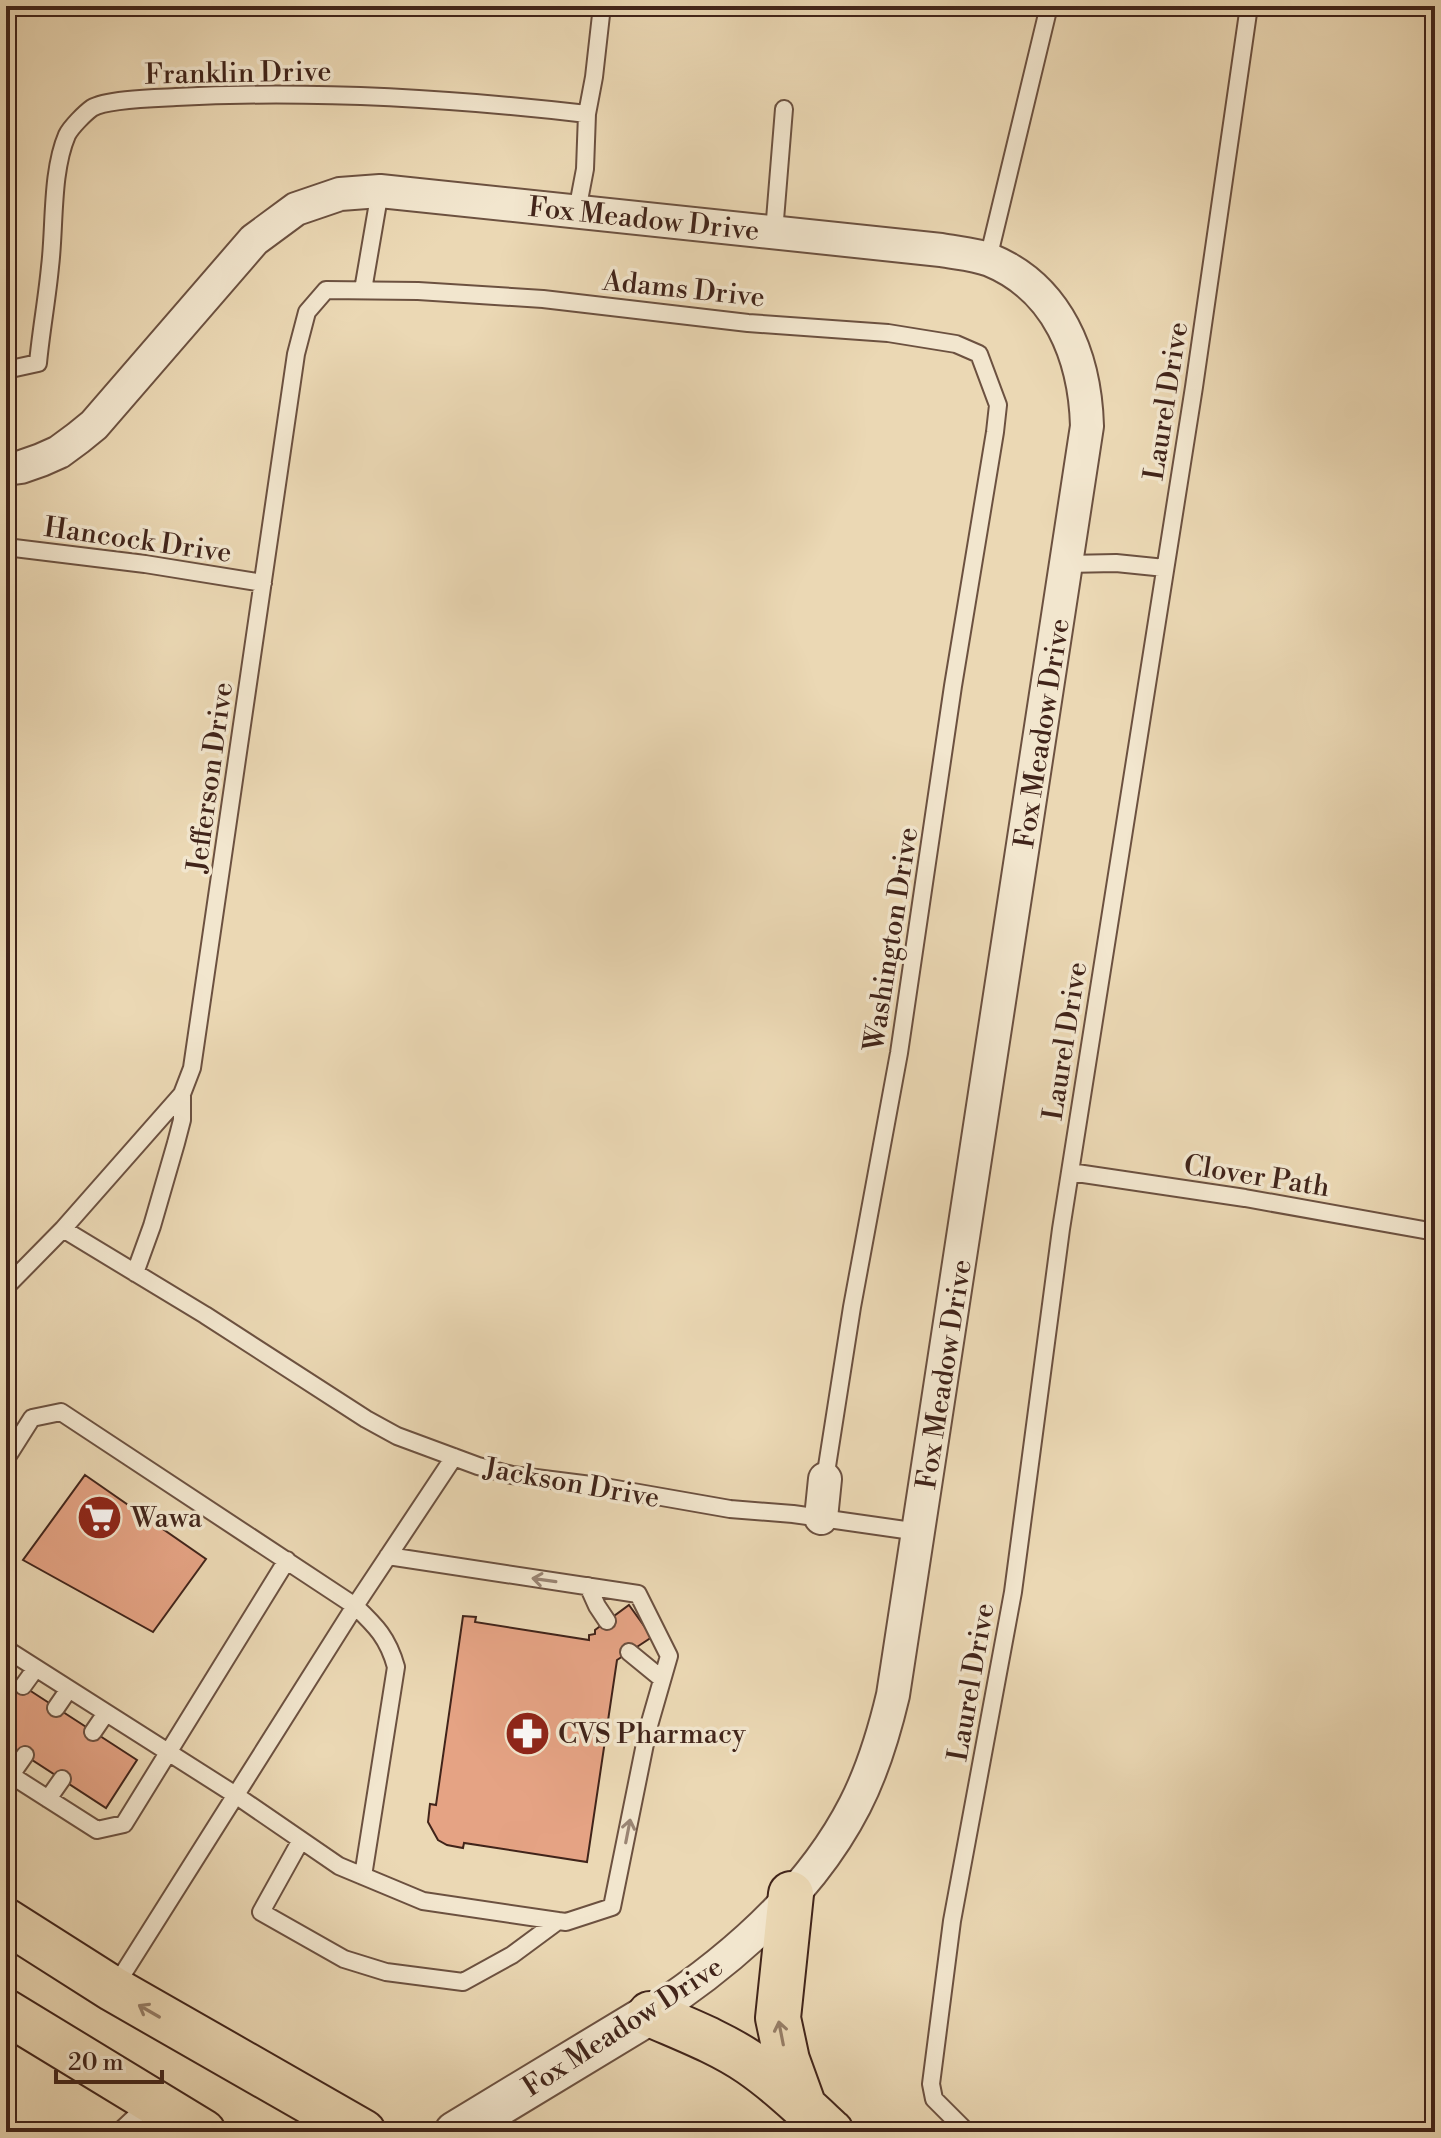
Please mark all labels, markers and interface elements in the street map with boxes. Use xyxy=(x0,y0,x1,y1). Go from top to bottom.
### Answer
street label: Franklin Drive xyxy=(144,54,332,93)
street label: Fox Meadow Drive xyxy=(527,190,761,249)
street label: Adams Drive xyxy=(600,263,767,315)
street label: Laurel Drive xyxy=(1137,319,1196,483)
street label: Hancock Drive xyxy=(42,510,234,571)
street label: Fox Meadow Drive xyxy=(1007,616,1078,851)
street label: Jefferson Drive xyxy=(180,680,241,876)
street label: Washington Drive xyxy=(856,825,926,1055)
street label: Laurel Drive xyxy=(1036,959,1095,1123)
street label: Clover Path xyxy=(1181,1148,1332,1205)
street label: Fox Meadow Drive xyxy=(909,1257,980,1492)
street label: Jackson Drive xyxy=(480,1451,662,1516)
supermarket icon: Wawa xyxy=(76,1493,124,1541)
place label: Wawa xyxy=(130,1501,203,1536)
one-way arrow xyxy=(532,1571,558,1586)
street label: Laurel Drive xyxy=(940,1600,1003,1764)
pharmacy icon: CVS Pharmacy xyxy=(503,1709,551,1757)
place label: CVS Pharmacy xyxy=(558,1717,746,1752)
one-way arrow xyxy=(621,1818,636,1844)
street label: Fox Meadow Drive xyxy=(516,1949,730,2105)
one-way arrow xyxy=(138,2002,161,2018)
one-way arrow xyxy=(772,2020,787,2046)
scale bar xyxy=(56,2034,162,2084)
text: 20 m xyxy=(68,2048,124,2078)

